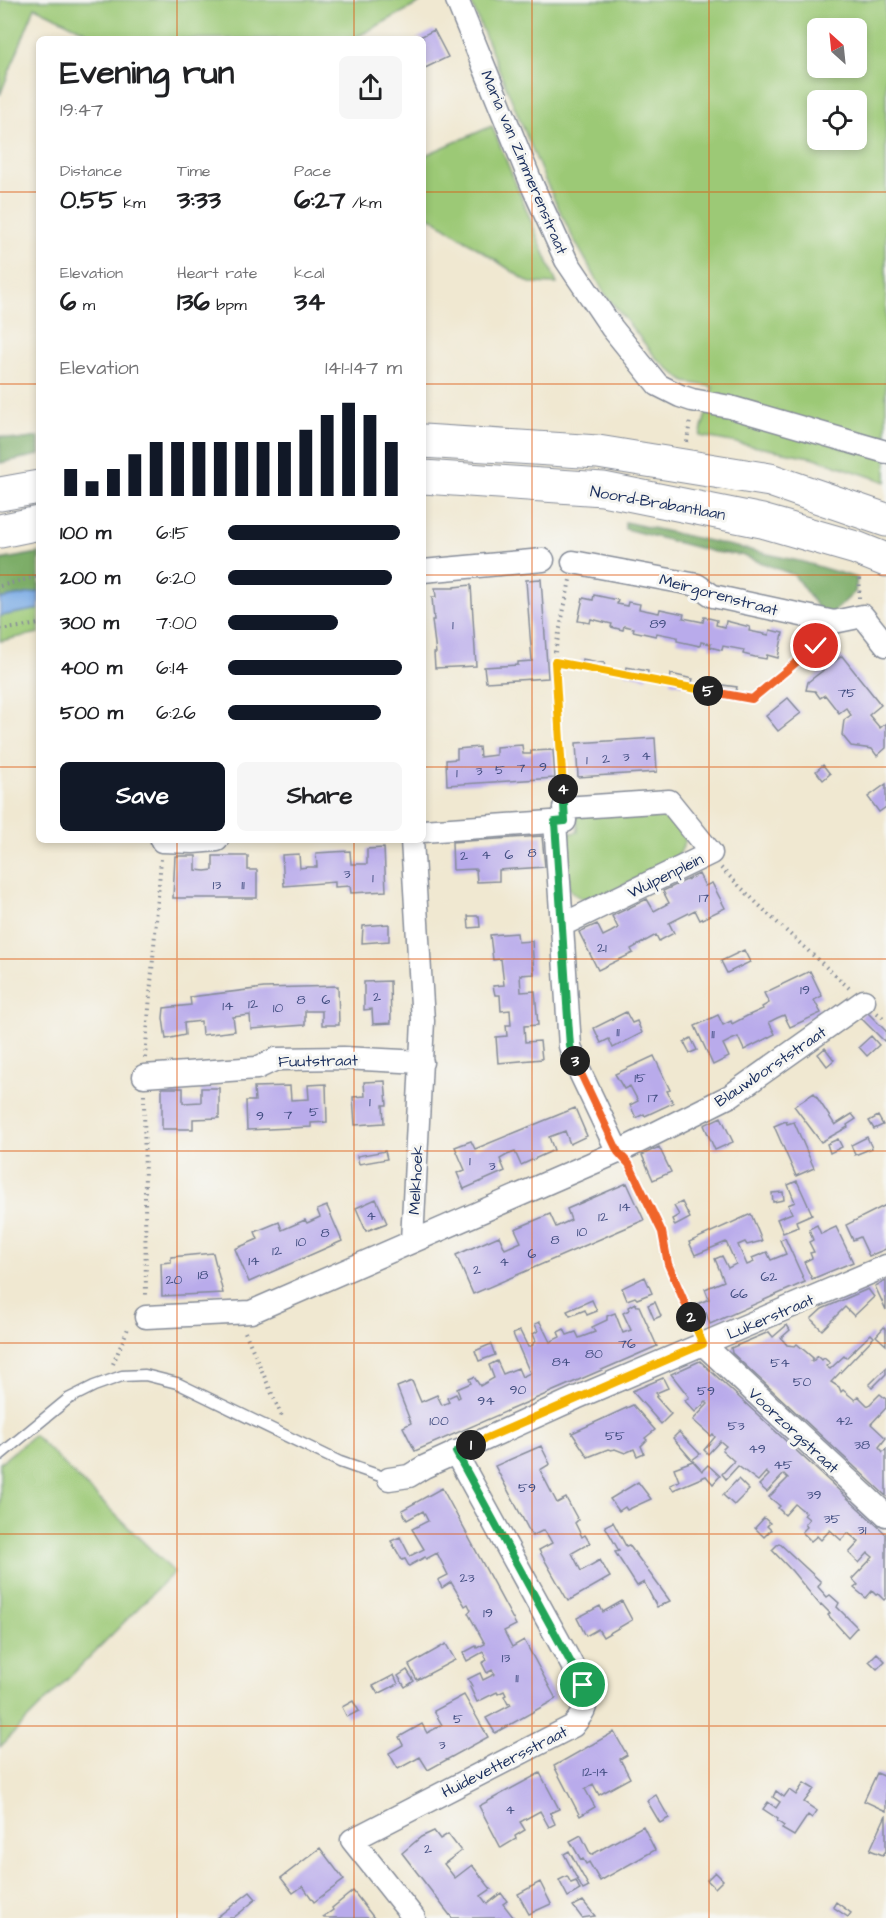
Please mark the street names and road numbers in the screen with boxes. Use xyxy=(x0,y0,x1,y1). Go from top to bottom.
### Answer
street label: Maria van Zimmerenstraat xyxy=(475,67,573,258)
street label: Noord-Brabantlaan xyxy=(589,480,727,526)
street label: Meirgorenstraat xyxy=(657,569,781,622)
street label: Wulpenplein xyxy=(624,848,707,904)
street label: Blauwborststraat xyxy=(710,1021,831,1112)
street label: Fuutstraat xyxy=(278,1049,359,1073)
street label: Melkhoek xyxy=(403,1145,429,1215)
street label: Lukerstraat xyxy=(723,1288,818,1345)
street label: Voorzorgstraat xyxy=(742,1383,844,1480)
street label: Huidevettersstraat xyxy=(438,1720,572,1803)

